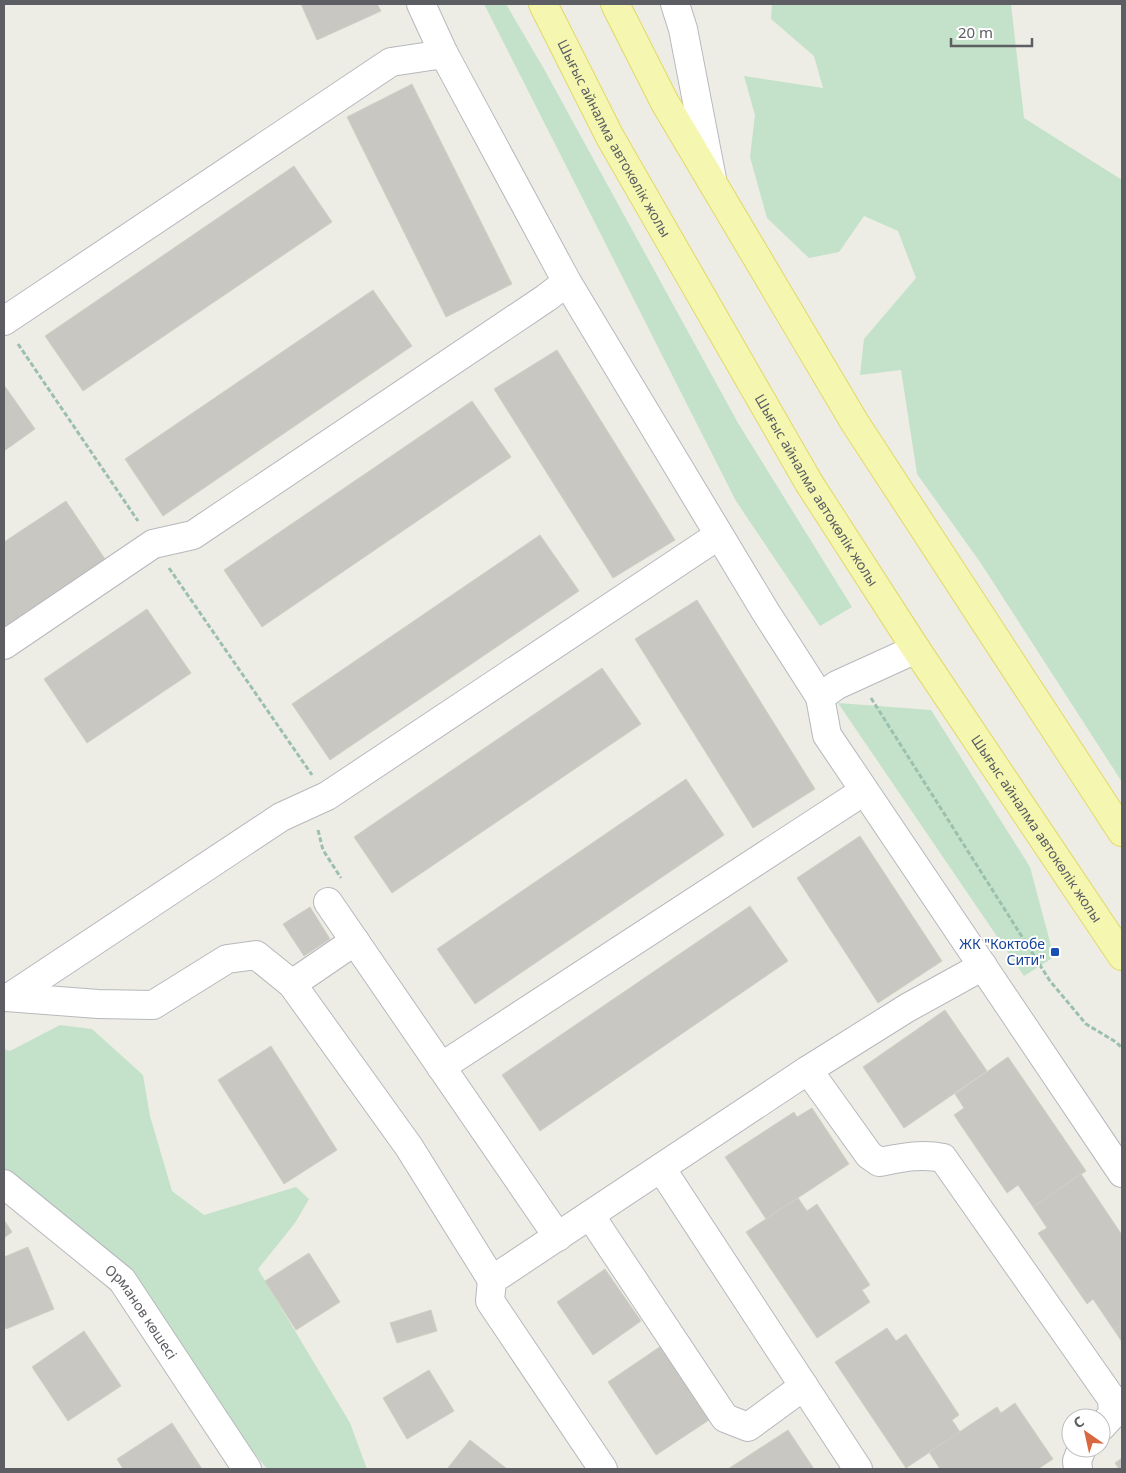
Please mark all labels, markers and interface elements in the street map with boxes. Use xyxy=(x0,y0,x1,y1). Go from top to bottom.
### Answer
scale bar xyxy=(951,15,1032,47)
text: 20 m xyxy=(958,22,993,42)
street label: Шығыс айналма автокөлік жолы xyxy=(553,36,676,240)
street label: Шығыс айналма автокөлік жолы xyxy=(751,390,883,590)
street label: Шығыс айналма автокөлік жолы xyxy=(967,731,1107,926)
place label: ЖК "Коктобе Сити" xyxy=(959,934,1045,969)
marker: ЖК "Коктобе Сити" xyxy=(1049,946,1061,958)
street label: Орманов көшесі xyxy=(101,1260,182,1363)
north arrow xyxy=(1061,1408,1111,1458)
text: С xyxy=(1069,1411,1088,1432)

